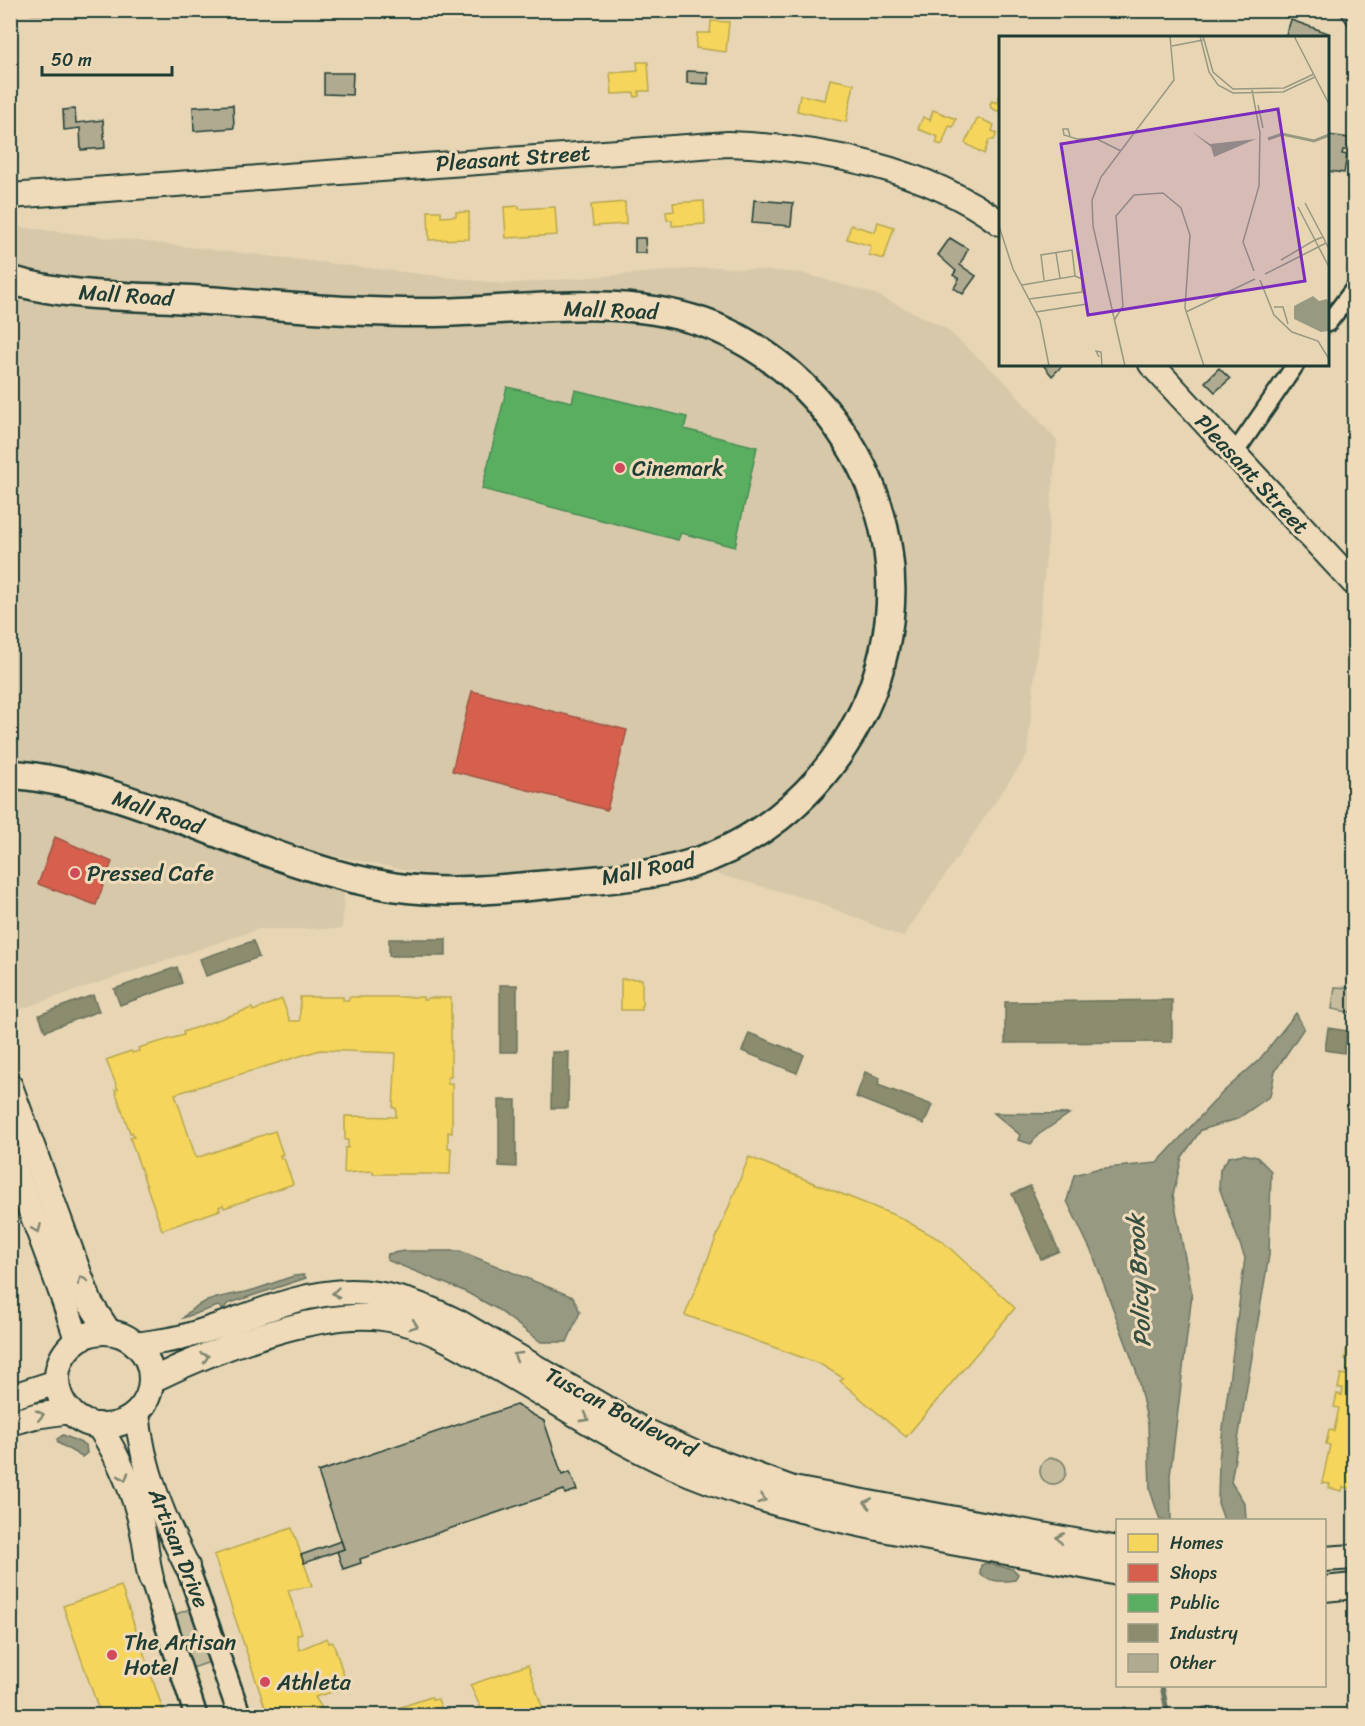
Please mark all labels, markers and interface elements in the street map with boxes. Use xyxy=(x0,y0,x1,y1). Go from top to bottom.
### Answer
inset map xyxy=(999,36,1329,366)
scale bar xyxy=(42,39,172,77)
text: 50 m xyxy=(51,44,92,76)
street label: Pleasant Street xyxy=(434,133,592,183)
street label: Mall Road xyxy=(78,272,176,318)
street label: Mall Road xyxy=(563,289,660,331)
street label: Pleasant Street xyxy=(1185,404,1319,544)
place label: Cinemark xyxy=(632,449,724,488)
marker: Cinemark xyxy=(613,461,627,475)
street label: Mall Road xyxy=(107,778,210,846)
street label: Mall Road xyxy=(598,841,699,897)
place label: Pressed Cafe xyxy=(87,854,214,893)
marker: Pressed Cafe xyxy=(68,866,82,880)
water label: Policy Brook xyxy=(1114,1210,1163,1348)
one-way arrow xyxy=(30,1223,42,1234)
one-way arrow xyxy=(77,1275,90,1286)
one-way arrow xyxy=(332,1286,341,1299)
one-way arrow xyxy=(408,1318,419,1331)
one-way arrow xyxy=(199,1351,210,1364)
one-way arrow xyxy=(513,1352,523,1364)
street label: Tuscan Boulevard xyxy=(538,1355,706,1469)
one-way arrow xyxy=(34,1409,44,1422)
one-way arrow xyxy=(579,1411,590,1422)
one-way arrow xyxy=(117,1471,130,1482)
street label: Artisan Drive xyxy=(137,1481,221,1614)
one-way arrow xyxy=(756,1492,767,1504)
one-way arrow xyxy=(864,1497,874,1510)
legend xyxy=(1116,1519,1326,1687)
text: Homes xyxy=(1170,1527,1224,1559)
one-way arrow xyxy=(1055,1532,1065,1545)
text: Shops xyxy=(1170,1557,1217,1589)
text: Public xyxy=(1170,1587,1220,1619)
text: Industry xyxy=(1169,1617,1239,1649)
place label: The Artisan Hotel xyxy=(124,1623,236,1687)
text: Other xyxy=(1170,1647,1217,1679)
marker: The Artisan Hotel xyxy=(105,1648,119,1662)
place label: Athleta xyxy=(276,1663,352,1702)
marker: Athleta xyxy=(258,1675,272,1689)

